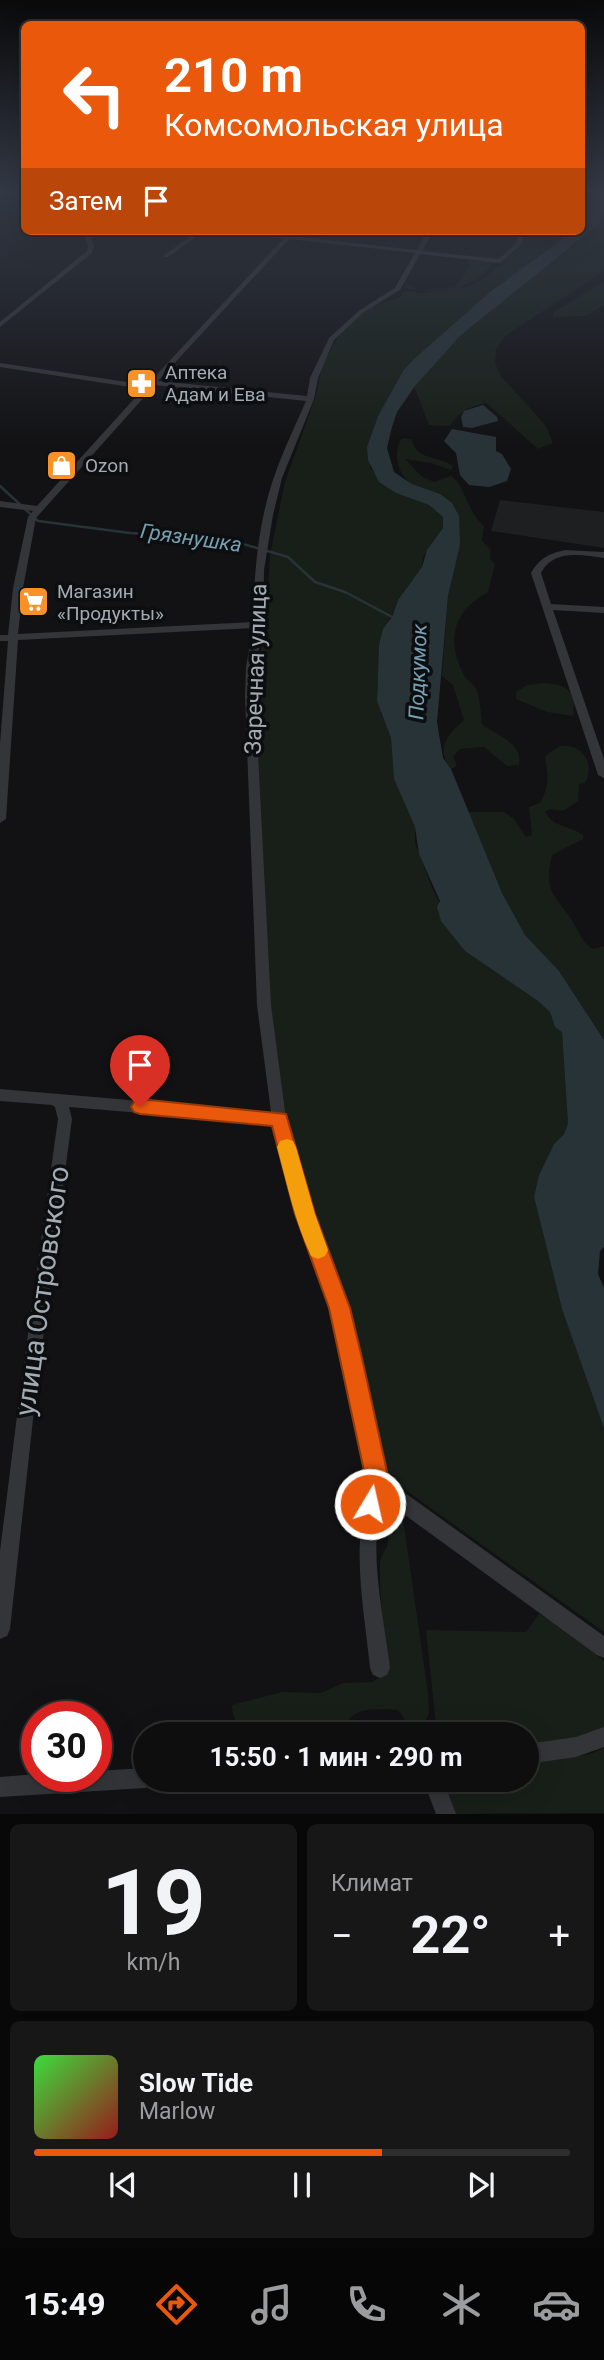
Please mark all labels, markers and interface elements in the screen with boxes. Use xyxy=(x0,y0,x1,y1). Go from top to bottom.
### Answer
text: 210 m xyxy=(164,47,303,104)
icon: left xyxy=(49,49,140,140)
text: Комсомольская улица xyxy=(164,106,504,144)
icon: arrive xyxy=(137,182,175,220)
text: Затем xyxy=(49,186,123,216)
place label: Аптека Адам и Ева xyxy=(165,361,266,406)
pharmacy icon: Аптека Адам и Ева xyxy=(125,366,159,400)
shop icon: Ozon xyxy=(45,448,79,482)
place label: Ozon xyxy=(85,454,129,477)
water label: Грязнушка xyxy=(139,519,243,557)
place label: Магазин «Продукты» xyxy=(57,580,164,625)
street label: Заречная улица xyxy=(240,583,272,755)
supermarket icon: Магазин «Продукты» xyxy=(17,585,51,619)
water label: Подкумок xyxy=(404,623,432,720)
pin xyxy=(110,1035,170,1107)
icon: arrive xyxy=(121,1046,159,1084)
street label: улица Островского xyxy=(8,1164,76,1418)
position arrow xyxy=(333,1467,407,1541)
speed limit sign: 30 xyxy=(21,1701,112,1792)
text: 15:50 · 1 мин · 290 m xyxy=(210,1742,462,1772)
text: 19 xyxy=(101,1850,206,1956)
text: Климат xyxy=(331,1870,413,1897)
text: 22° xyxy=(411,1905,491,1966)
text: − xyxy=(331,1914,353,1958)
text: + xyxy=(548,1914,570,1958)
text: km/h xyxy=(127,1949,181,1976)
text: Slow Tide xyxy=(139,2068,253,2098)
text: Marlow xyxy=(139,2098,215,2125)
icon: previous xyxy=(104,2166,142,2204)
icon: pause xyxy=(283,2166,321,2204)
icon: next xyxy=(462,2166,500,2204)
icon: directions xyxy=(152,2280,201,2329)
icon: music xyxy=(247,2280,296,2329)
icon: phone xyxy=(342,2280,391,2329)
icon: climate xyxy=(437,2280,486,2329)
icon: car xyxy=(532,2280,581,2329)
text: 15:49 xyxy=(23,2285,105,2323)

